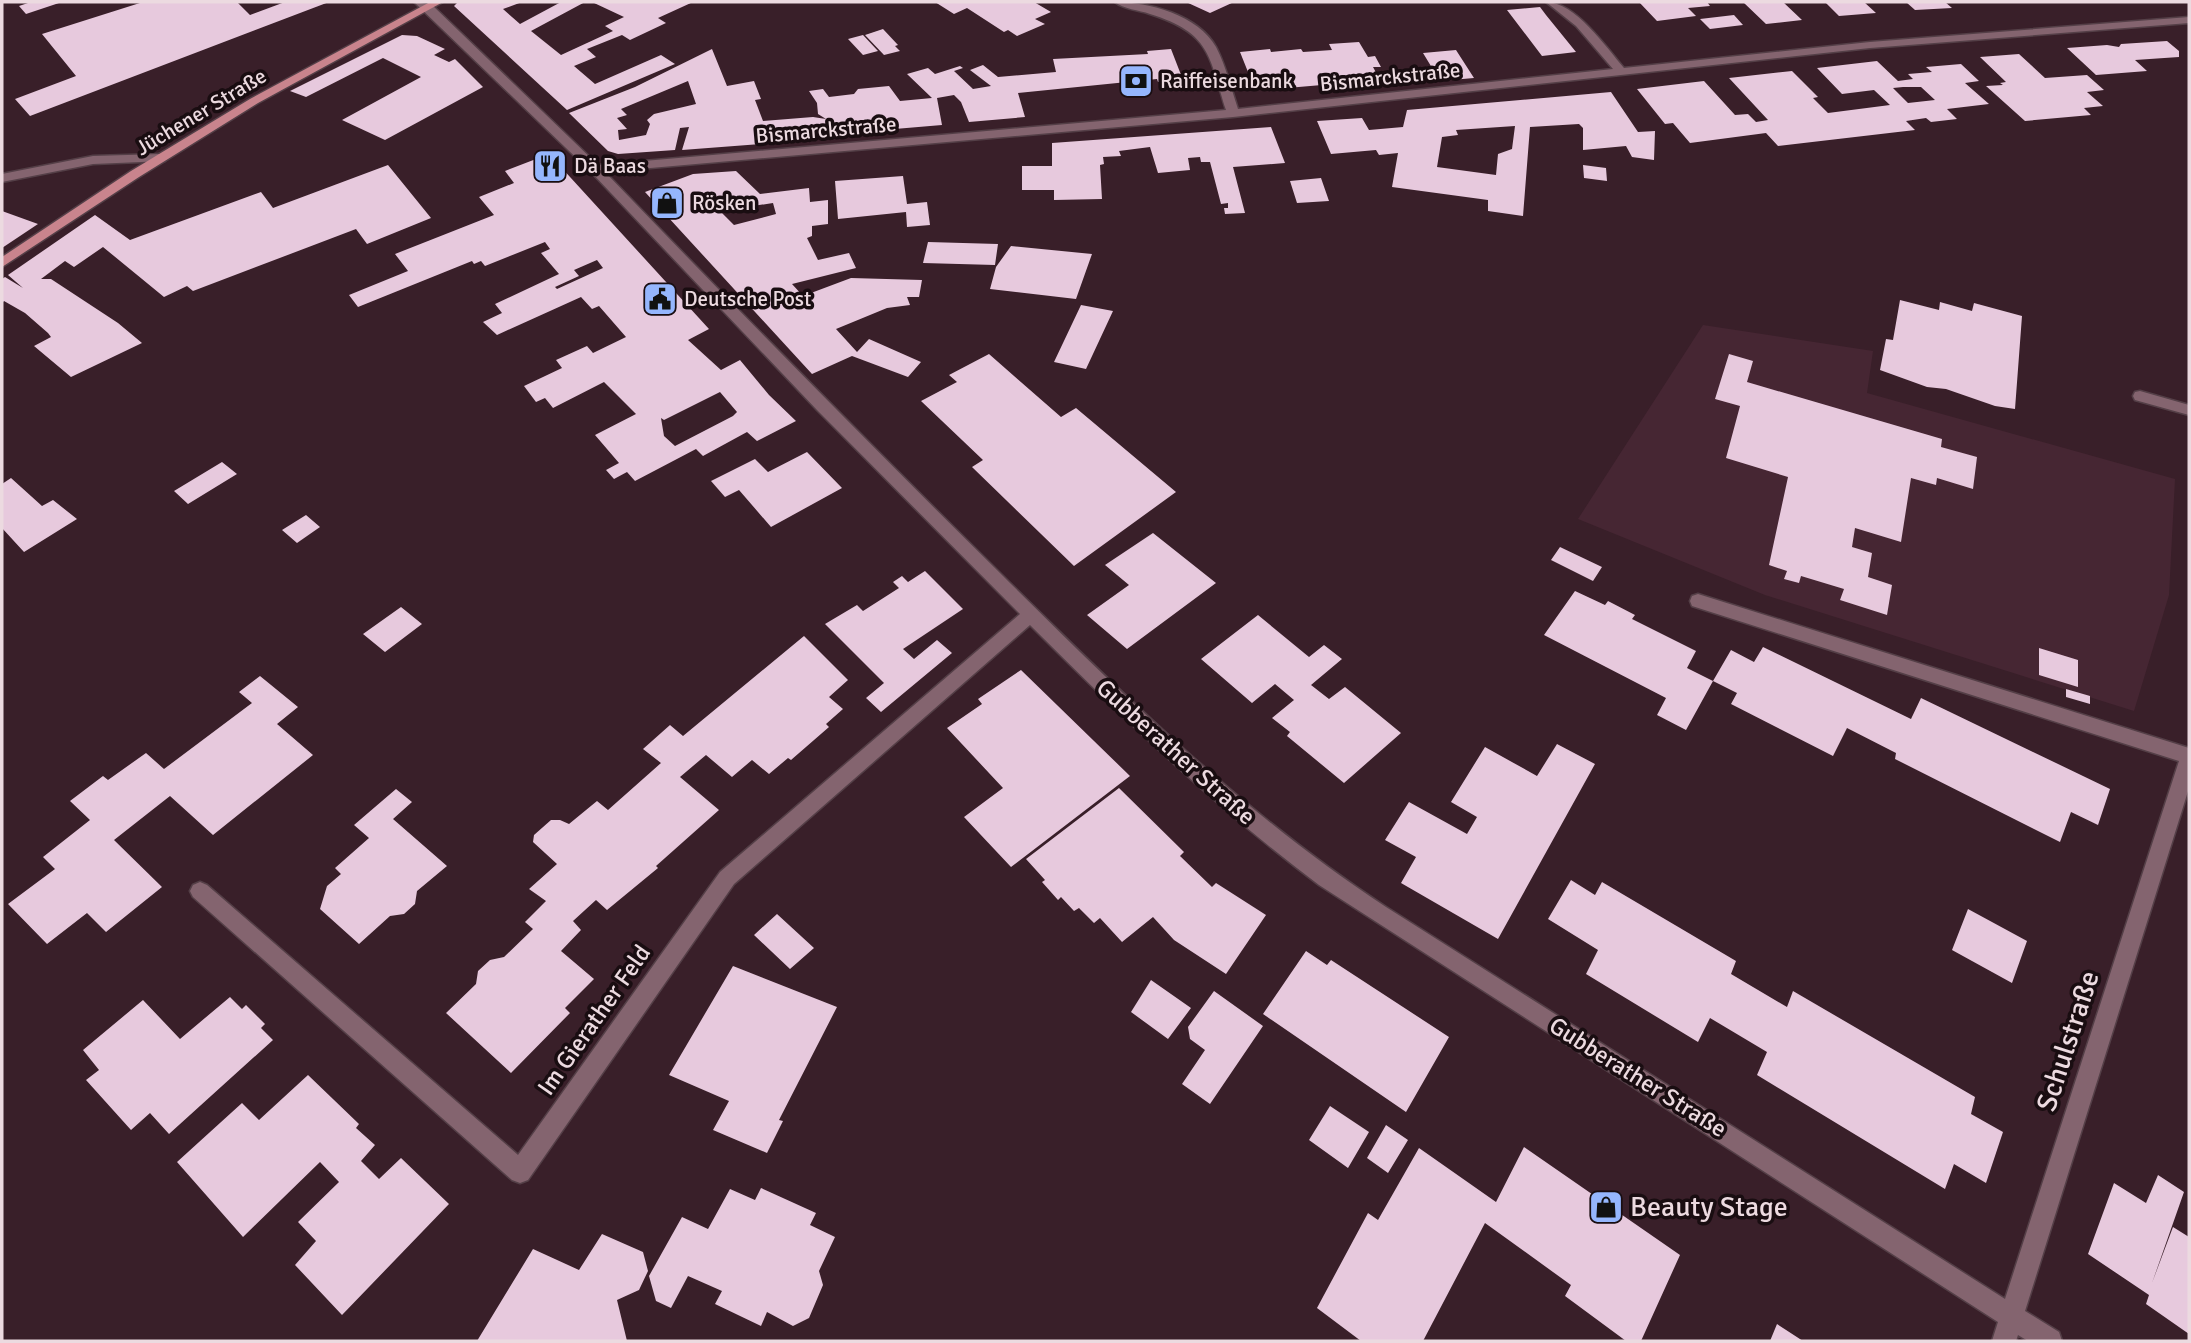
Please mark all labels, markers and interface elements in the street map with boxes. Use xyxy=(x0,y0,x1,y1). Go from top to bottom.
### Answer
street label: Bismarckstraße xyxy=(1318,57,1462,97)
bank icon: Raiffeisenbank xyxy=(1117,62,1155,100)
street label: Jüchener Straße xyxy=(131,63,271,161)
place label: Raiffeisenbank xyxy=(1160,68,1294,94)
street label: Bismarckstraße xyxy=(755,111,897,149)
restaurant icon: Dä Baas xyxy=(531,147,569,185)
place label: Dä Baas xyxy=(574,153,646,179)
shop icon: Rösken xyxy=(648,184,686,222)
place label: Rösken xyxy=(692,190,757,216)
public building icon: Deutsche Post xyxy=(641,280,679,318)
place label: Deutsche Post xyxy=(684,286,811,312)
street label: Gubberather Straße xyxy=(1090,673,1262,831)
street label: Im Gierather Feld xyxy=(531,939,657,1101)
street label: Schulstraße xyxy=(2029,967,2107,1115)
street label: Gubberather Straße xyxy=(1544,1010,1732,1144)
shop icon: Beauty Stage xyxy=(1587,1188,1625,1226)
place label: Beauty Stage xyxy=(1630,1190,1788,1224)

